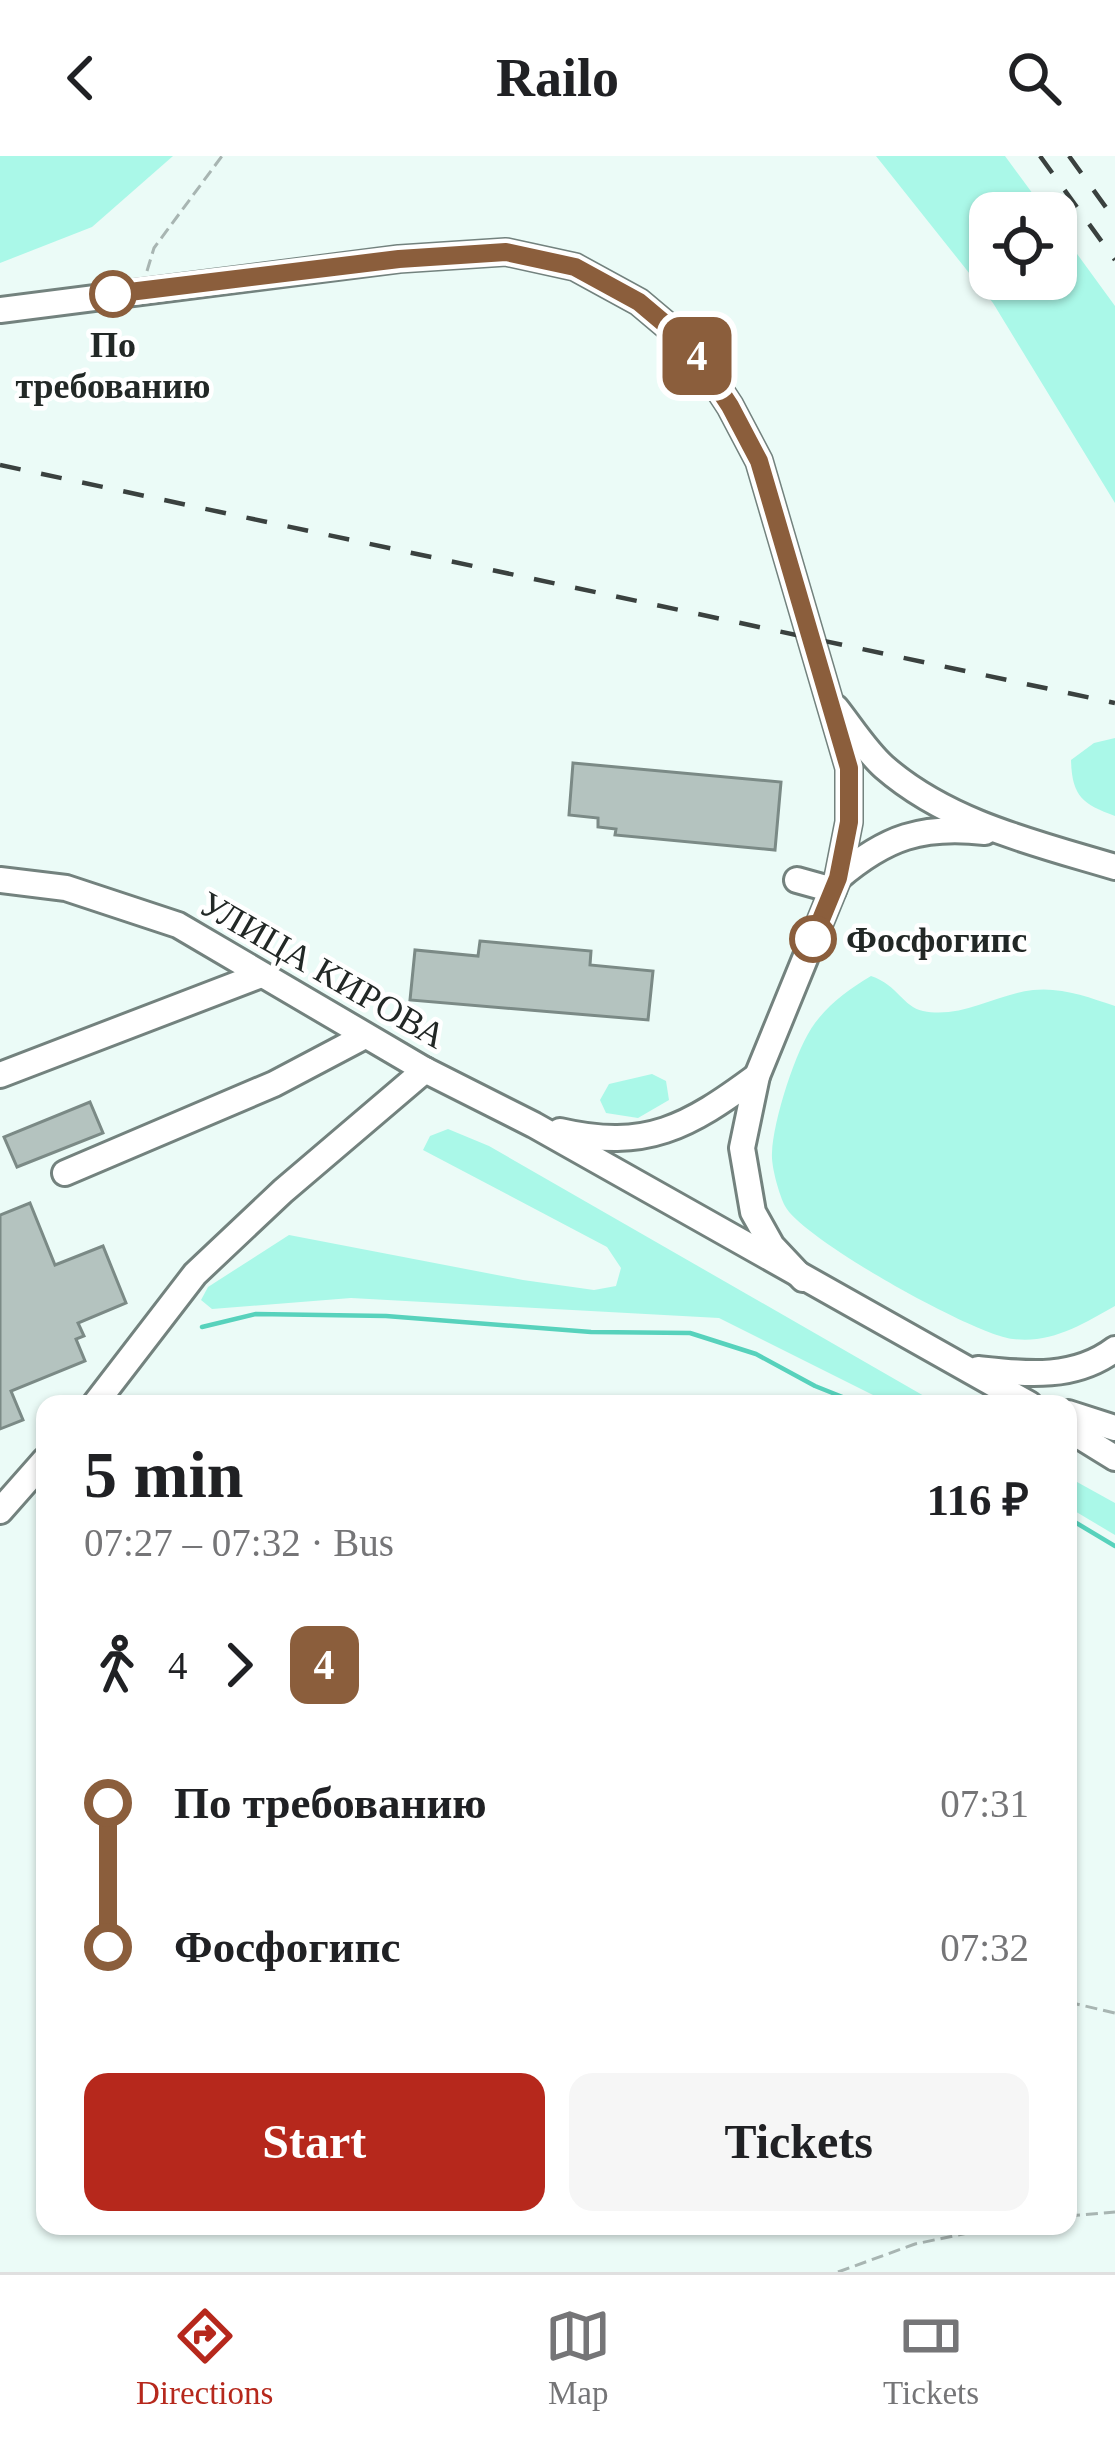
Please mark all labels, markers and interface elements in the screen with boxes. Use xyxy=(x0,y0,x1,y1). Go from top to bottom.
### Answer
icon: back xyxy=(48,45,114,111)
icon: search xyxy=(1001,45,1067,111)
text: Railo xyxy=(496,48,619,108)
map controls xyxy=(969,192,1077,300)
button: locate xyxy=(969,192,1077,300)
marker: По требованию xyxy=(91,272,135,316)
line badge: 4 xyxy=(658,317,736,395)
place label: По требованию xyxy=(15,325,211,406)
text: 4 xyxy=(687,333,708,379)
street label: УЛИЦА КИРОВА xyxy=(193,883,452,1056)
marker: Фосфогипс xyxy=(791,917,835,961)
place label: Фосфогипс xyxy=(846,920,1027,960)
text: 5 min xyxy=(84,1438,244,1511)
text: 116 ₽ xyxy=(927,1475,1029,1525)
text: 07:27 – 07:32 · Bus xyxy=(84,1521,394,1564)
icon: walk xyxy=(84,1632,150,1698)
icon: forward xyxy=(206,1632,272,1698)
text: 4 xyxy=(314,1642,335,1688)
text: 4 xyxy=(168,1644,188,1687)
text: По требованию xyxy=(174,1778,487,1828)
text: 07:31 xyxy=(940,1782,1029,1825)
text: Фосфогипс xyxy=(174,1922,400,1972)
text: 07:32 xyxy=(940,1926,1029,1969)
button: Start xyxy=(84,2073,545,2211)
button: Tickets xyxy=(569,2073,1029,2211)
tab: Directions xyxy=(136,2303,273,2412)
tab: Map xyxy=(545,2303,611,2412)
tab: Tickets xyxy=(883,2303,979,2412)

